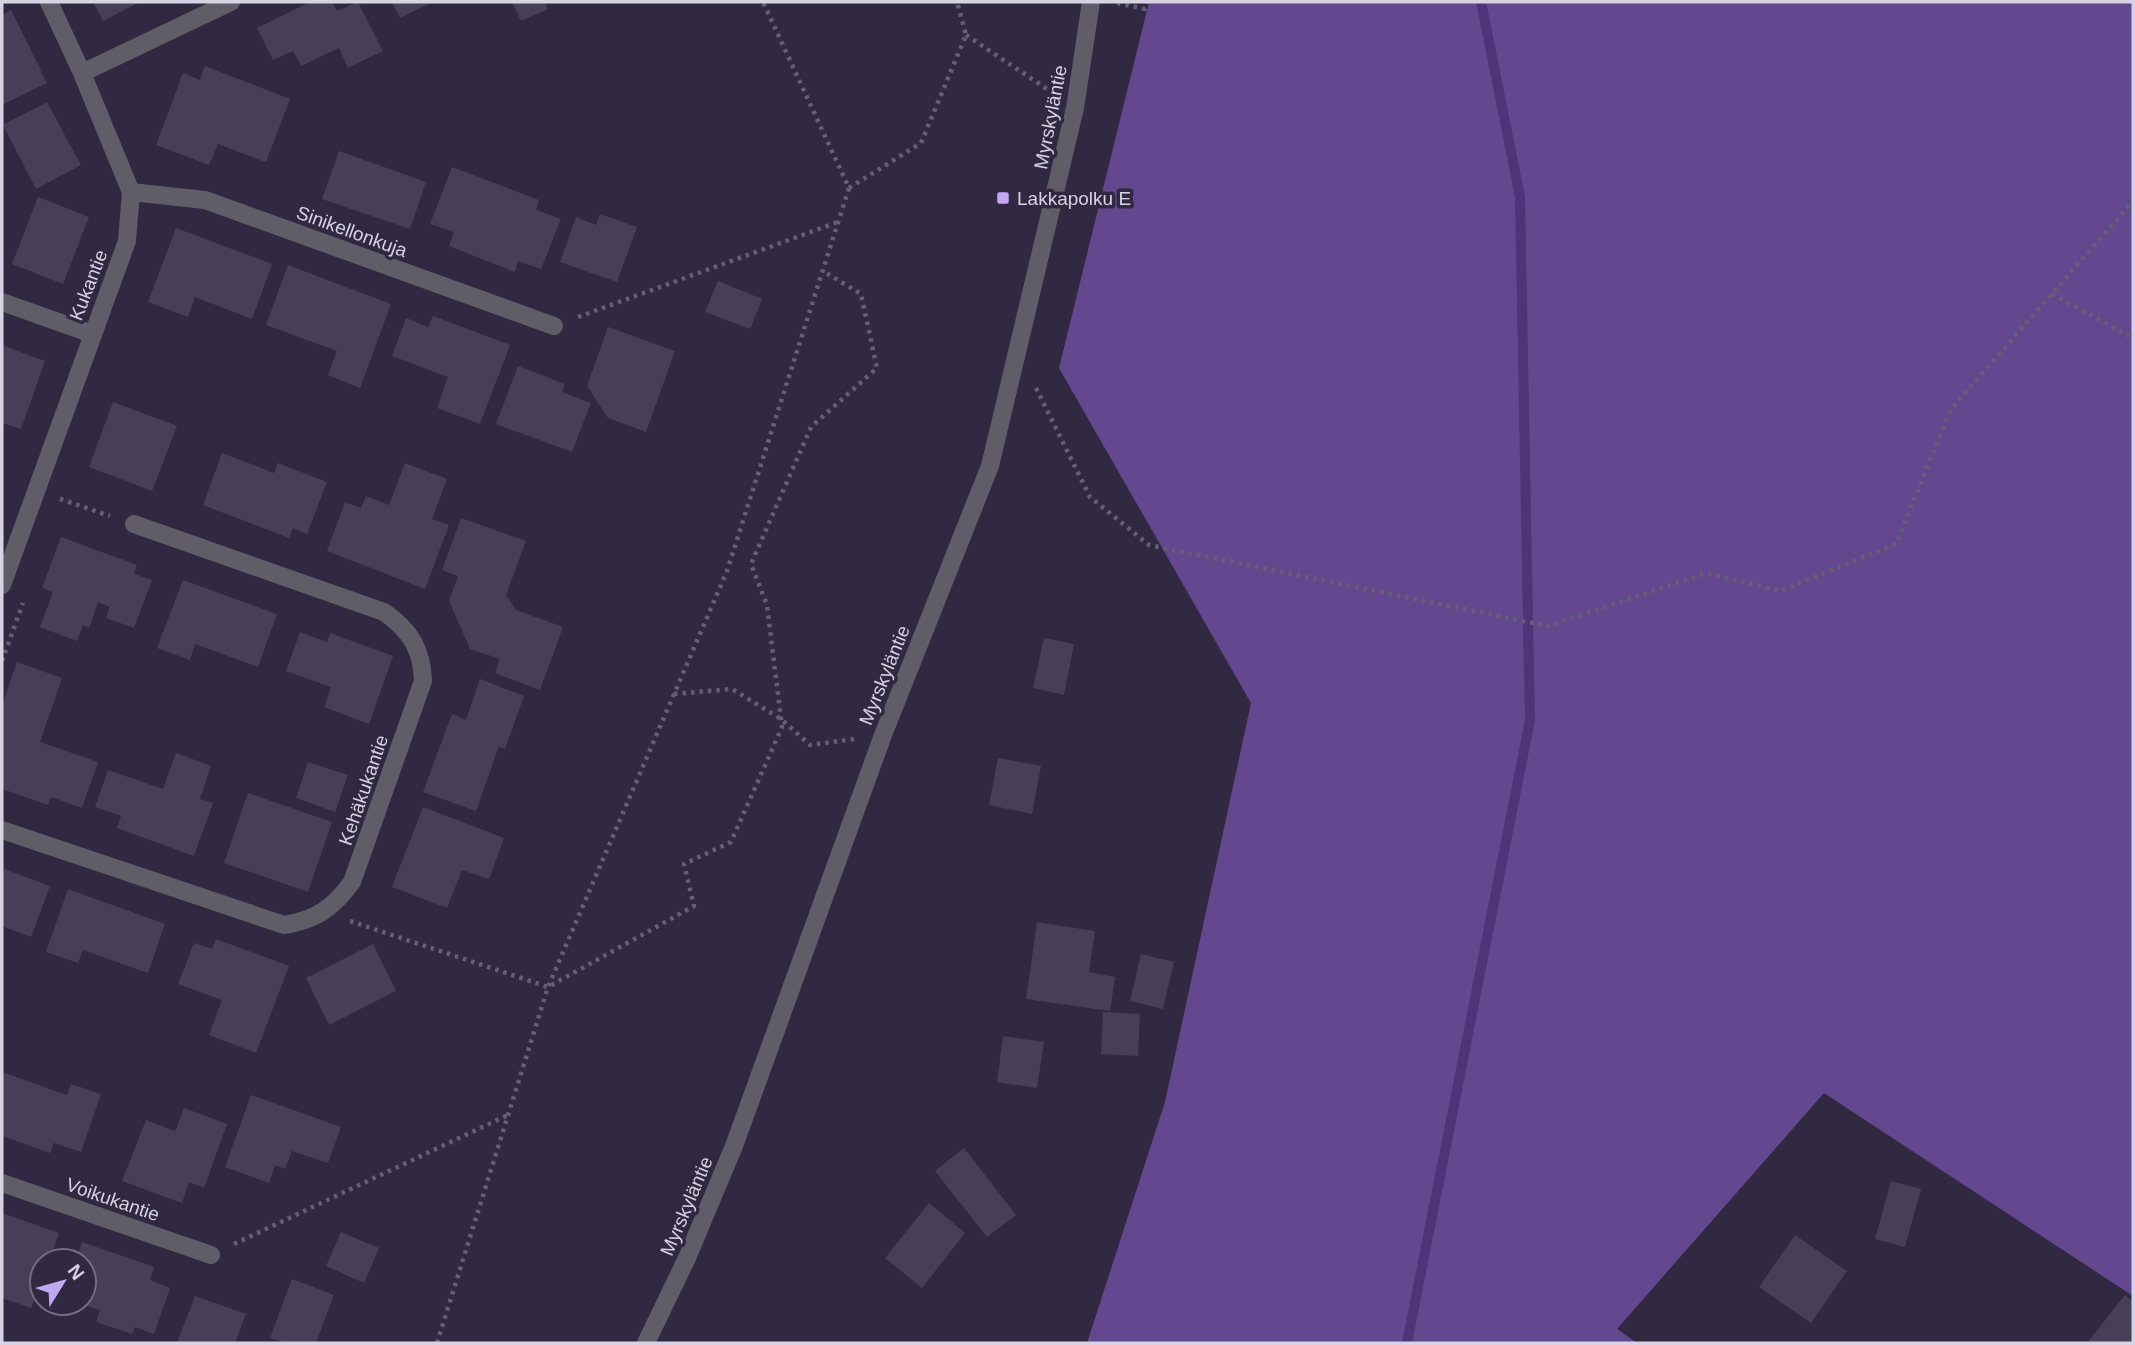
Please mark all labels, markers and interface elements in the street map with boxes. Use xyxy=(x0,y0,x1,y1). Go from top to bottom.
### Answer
street label: Myrskyläntie xyxy=(1030,63,1071,171)
place label: Lakkapolku E xyxy=(1017,188,1131,209)
marker: Lakkapolku E xyxy=(995,190,1011,206)
street label: Sinikellonkuja xyxy=(294,202,410,261)
street label: Kukantie xyxy=(65,247,112,323)
street label: Myrskyläntie xyxy=(855,622,914,728)
street label: Kehäkukantie xyxy=(335,732,392,848)
street label: Myrskyläntie xyxy=(656,1154,717,1259)
street label: Voikukantie xyxy=(63,1174,162,1225)
north arrow xyxy=(28,1247,98,1317)
text: N xyxy=(64,1260,89,1284)

